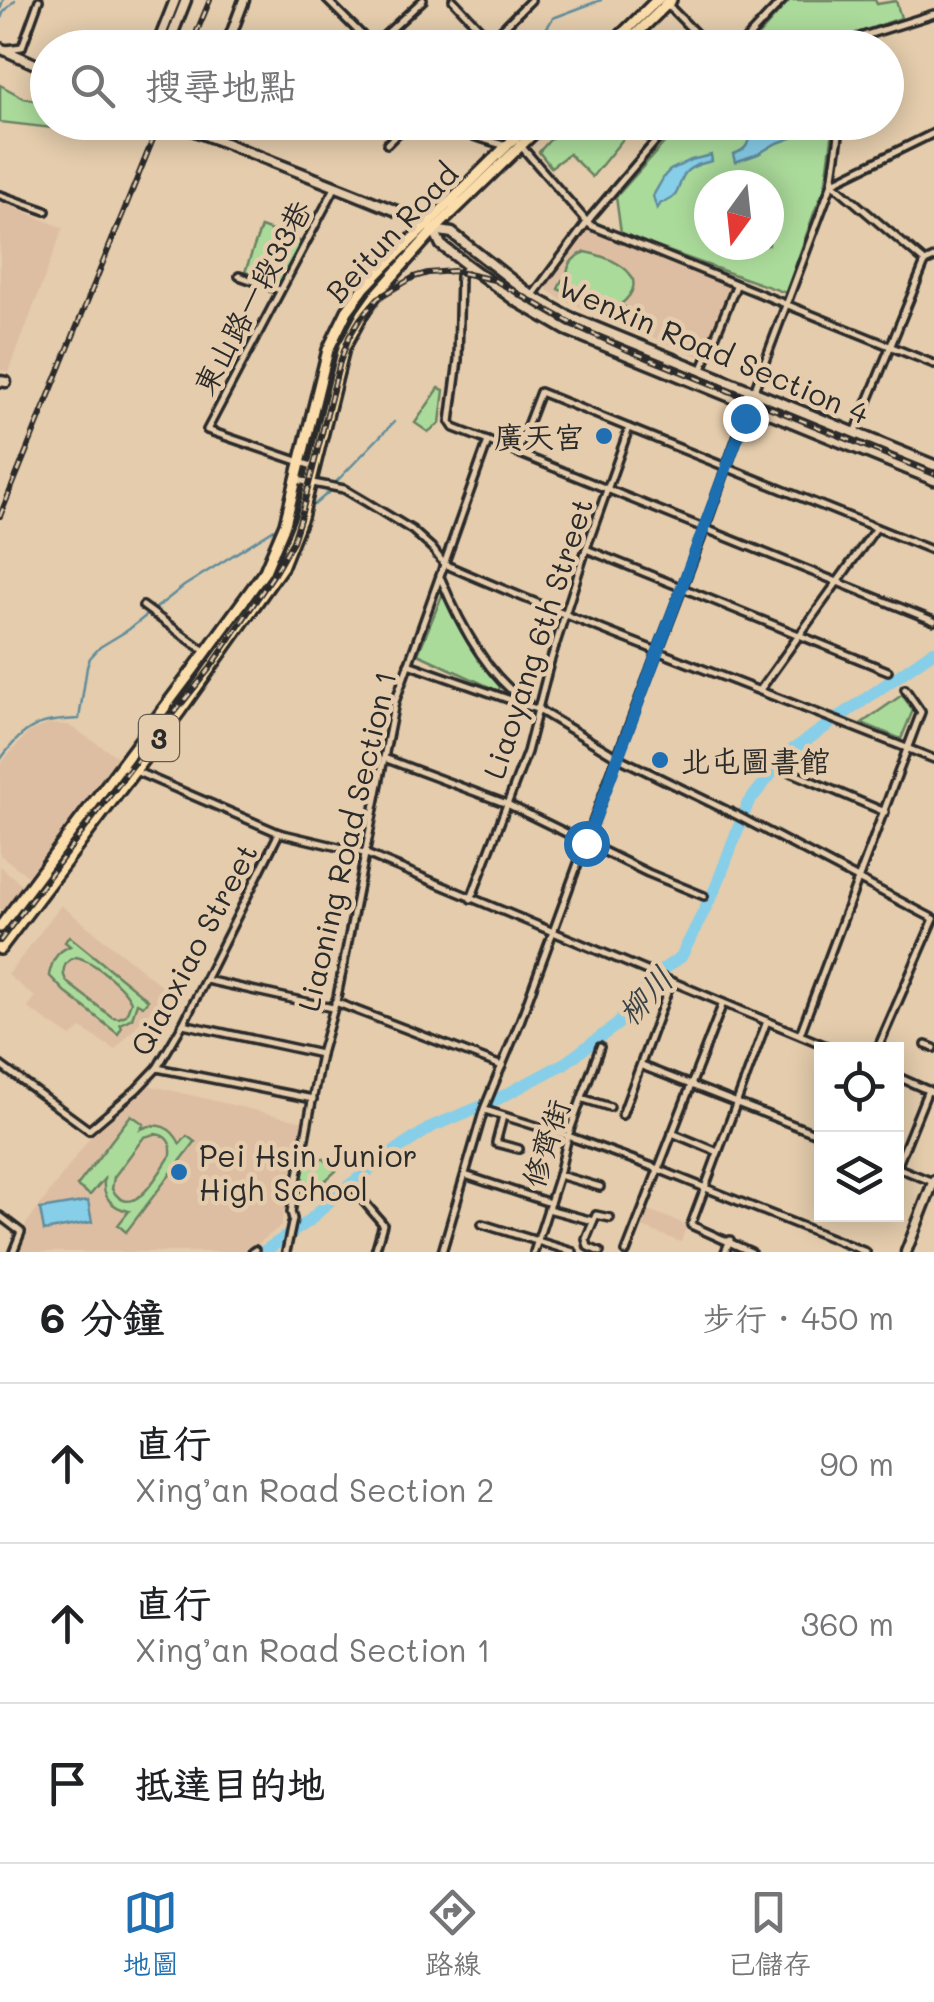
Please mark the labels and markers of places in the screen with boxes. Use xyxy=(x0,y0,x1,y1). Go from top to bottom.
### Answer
place label: 廣天宮 xyxy=(494,416,584,456)
marker: 廣天宮 xyxy=(593,425,615,447)
place label: 北屯圖書館 xyxy=(680,740,830,780)
marker: 北屯圖書館 xyxy=(649,749,671,771)
place label: Pei Hsin Junior High School xyxy=(199,1135,418,1209)
marker: Pei Hsin Junior High School xyxy=(168,1161,190,1183)

